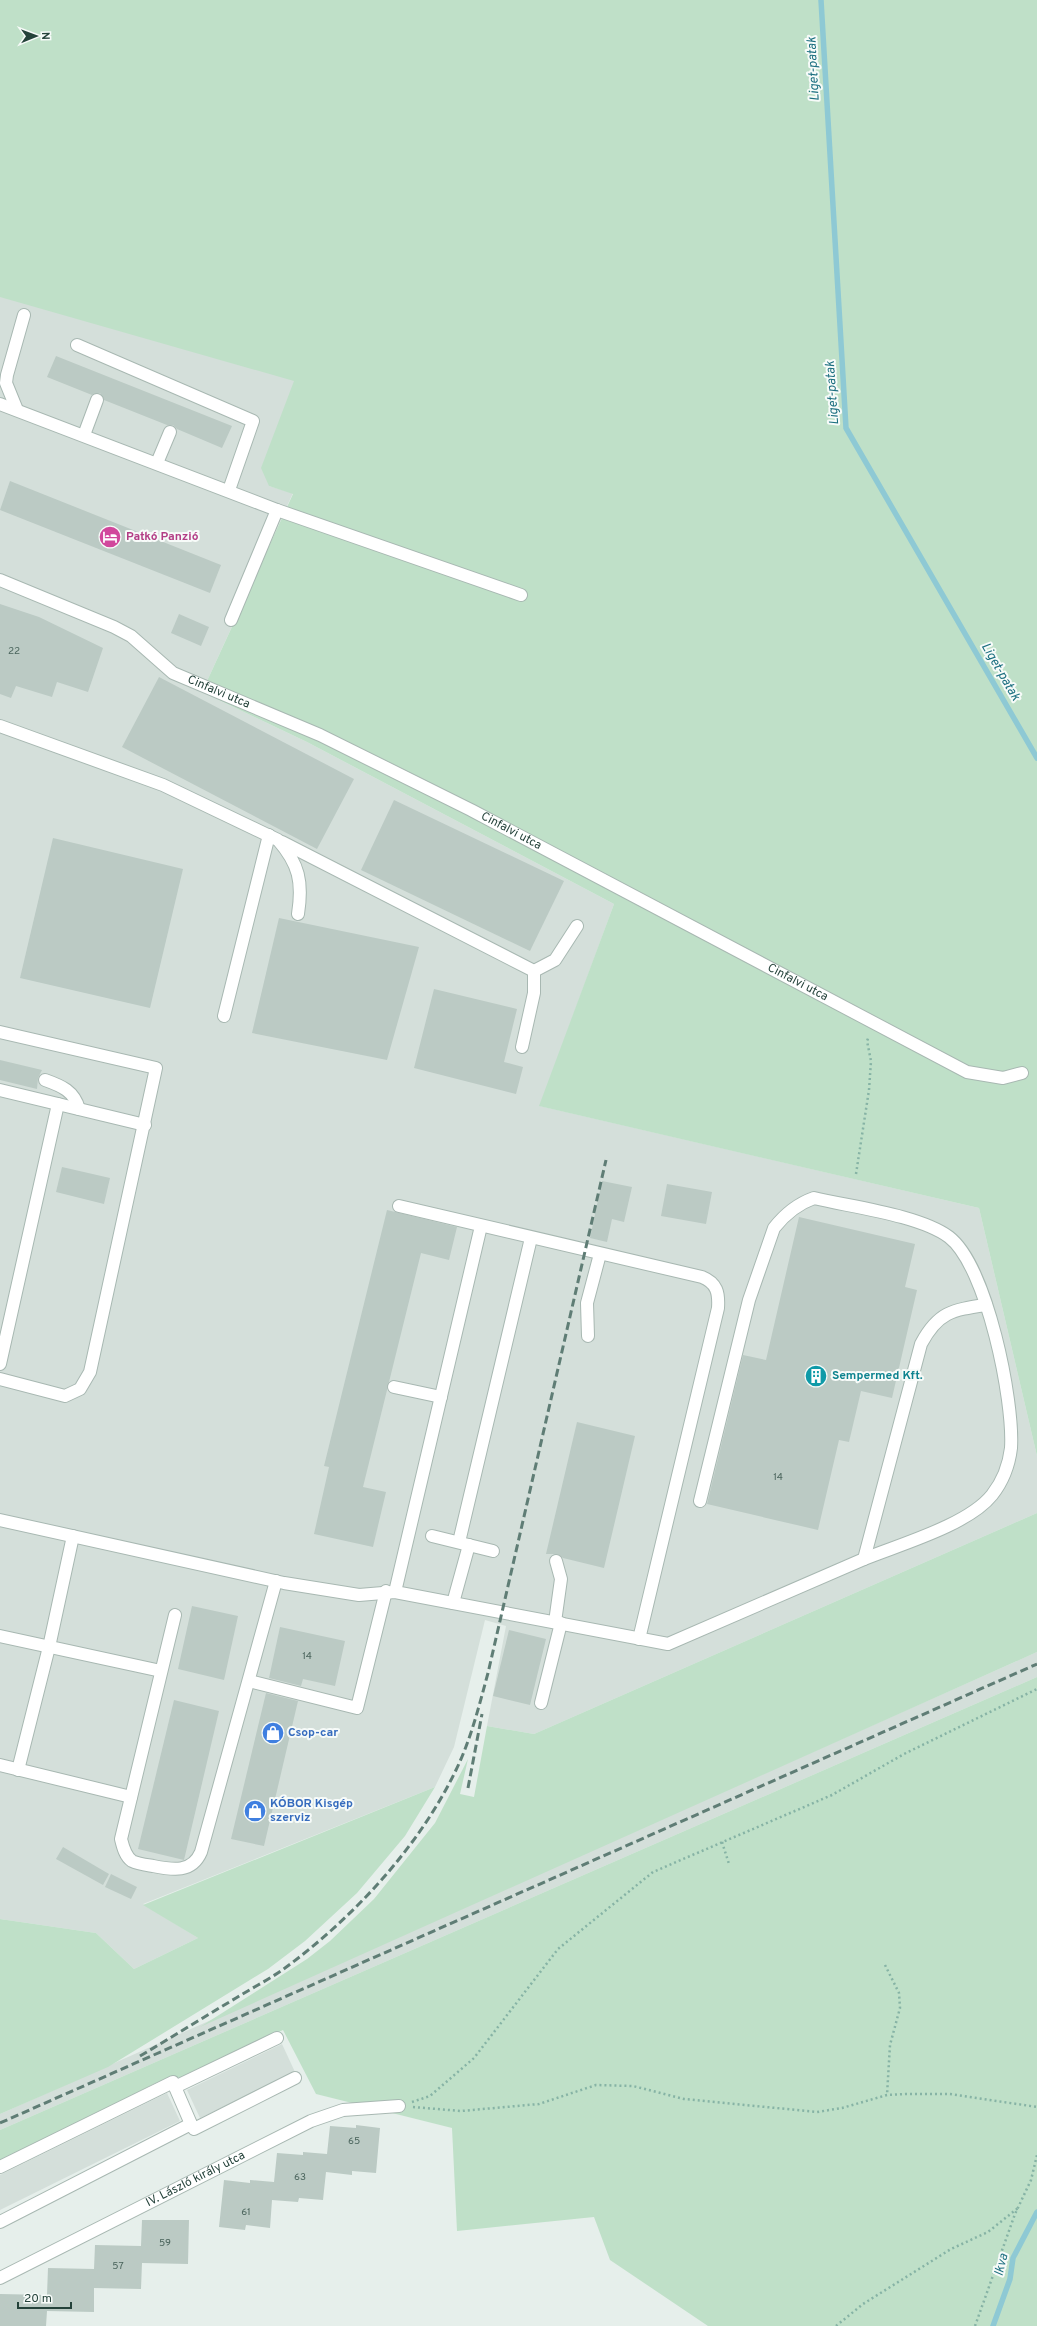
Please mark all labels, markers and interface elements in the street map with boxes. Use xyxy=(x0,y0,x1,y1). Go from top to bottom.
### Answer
north arrow xyxy=(16,16,56,56)
text: N xyxy=(38,32,52,40)
water label: Liget-patak xyxy=(804,36,824,101)
water label: Liget-patak xyxy=(823,360,843,426)
hotel icon: Patkó Panzió xyxy=(97,524,123,550)
place label: Patkó Panzió xyxy=(126,529,199,545)
water label: Liget-patak xyxy=(977,640,1023,704)
house number: 22 xyxy=(8,645,20,658)
street label: Cinfalvi utca xyxy=(185,672,252,713)
street label: Cinfalvi utca xyxy=(478,809,544,854)
street label: Cinfalvi utca xyxy=(764,960,831,1005)
building icon: Sempermed Kft. xyxy=(803,1363,829,1389)
place label: Sempermed Kft. xyxy=(832,1368,923,1384)
house number: 14 xyxy=(773,1471,783,1484)
house number: 14 xyxy=(302,1650,312,1663)
shop icon: Csop-car xyxy=(260,1720,286,1746)
place label: Csop-car xyxy=(288,1725,338,1741)
place label: KÓBOR Kisgép szerviz xyxy=(270,1796,353,1826)
shop icon: KÓBOR Kisgép szerviz xyxy=(242,1798,268,1824)
house number: 65 xyxy=(348,2135,360,2148)
street label: IV. László király utca xyxy=(143,2148,248,2211)
house number: 63 xyxy=(294,2171,306,2184)
house number: 61 xyxy=(241,2206,251,2219)
house number: 59 xyxy=(159,2237,171,2250)
water label: Ikva xyxy=(991,2252,1013,2278)
house number: 57 xyxy=(112,2260,124,2273)
scale bar xyxy=(18,2284,71,2310)
text: 20 m xyxy=(24,2291,52,2307)

